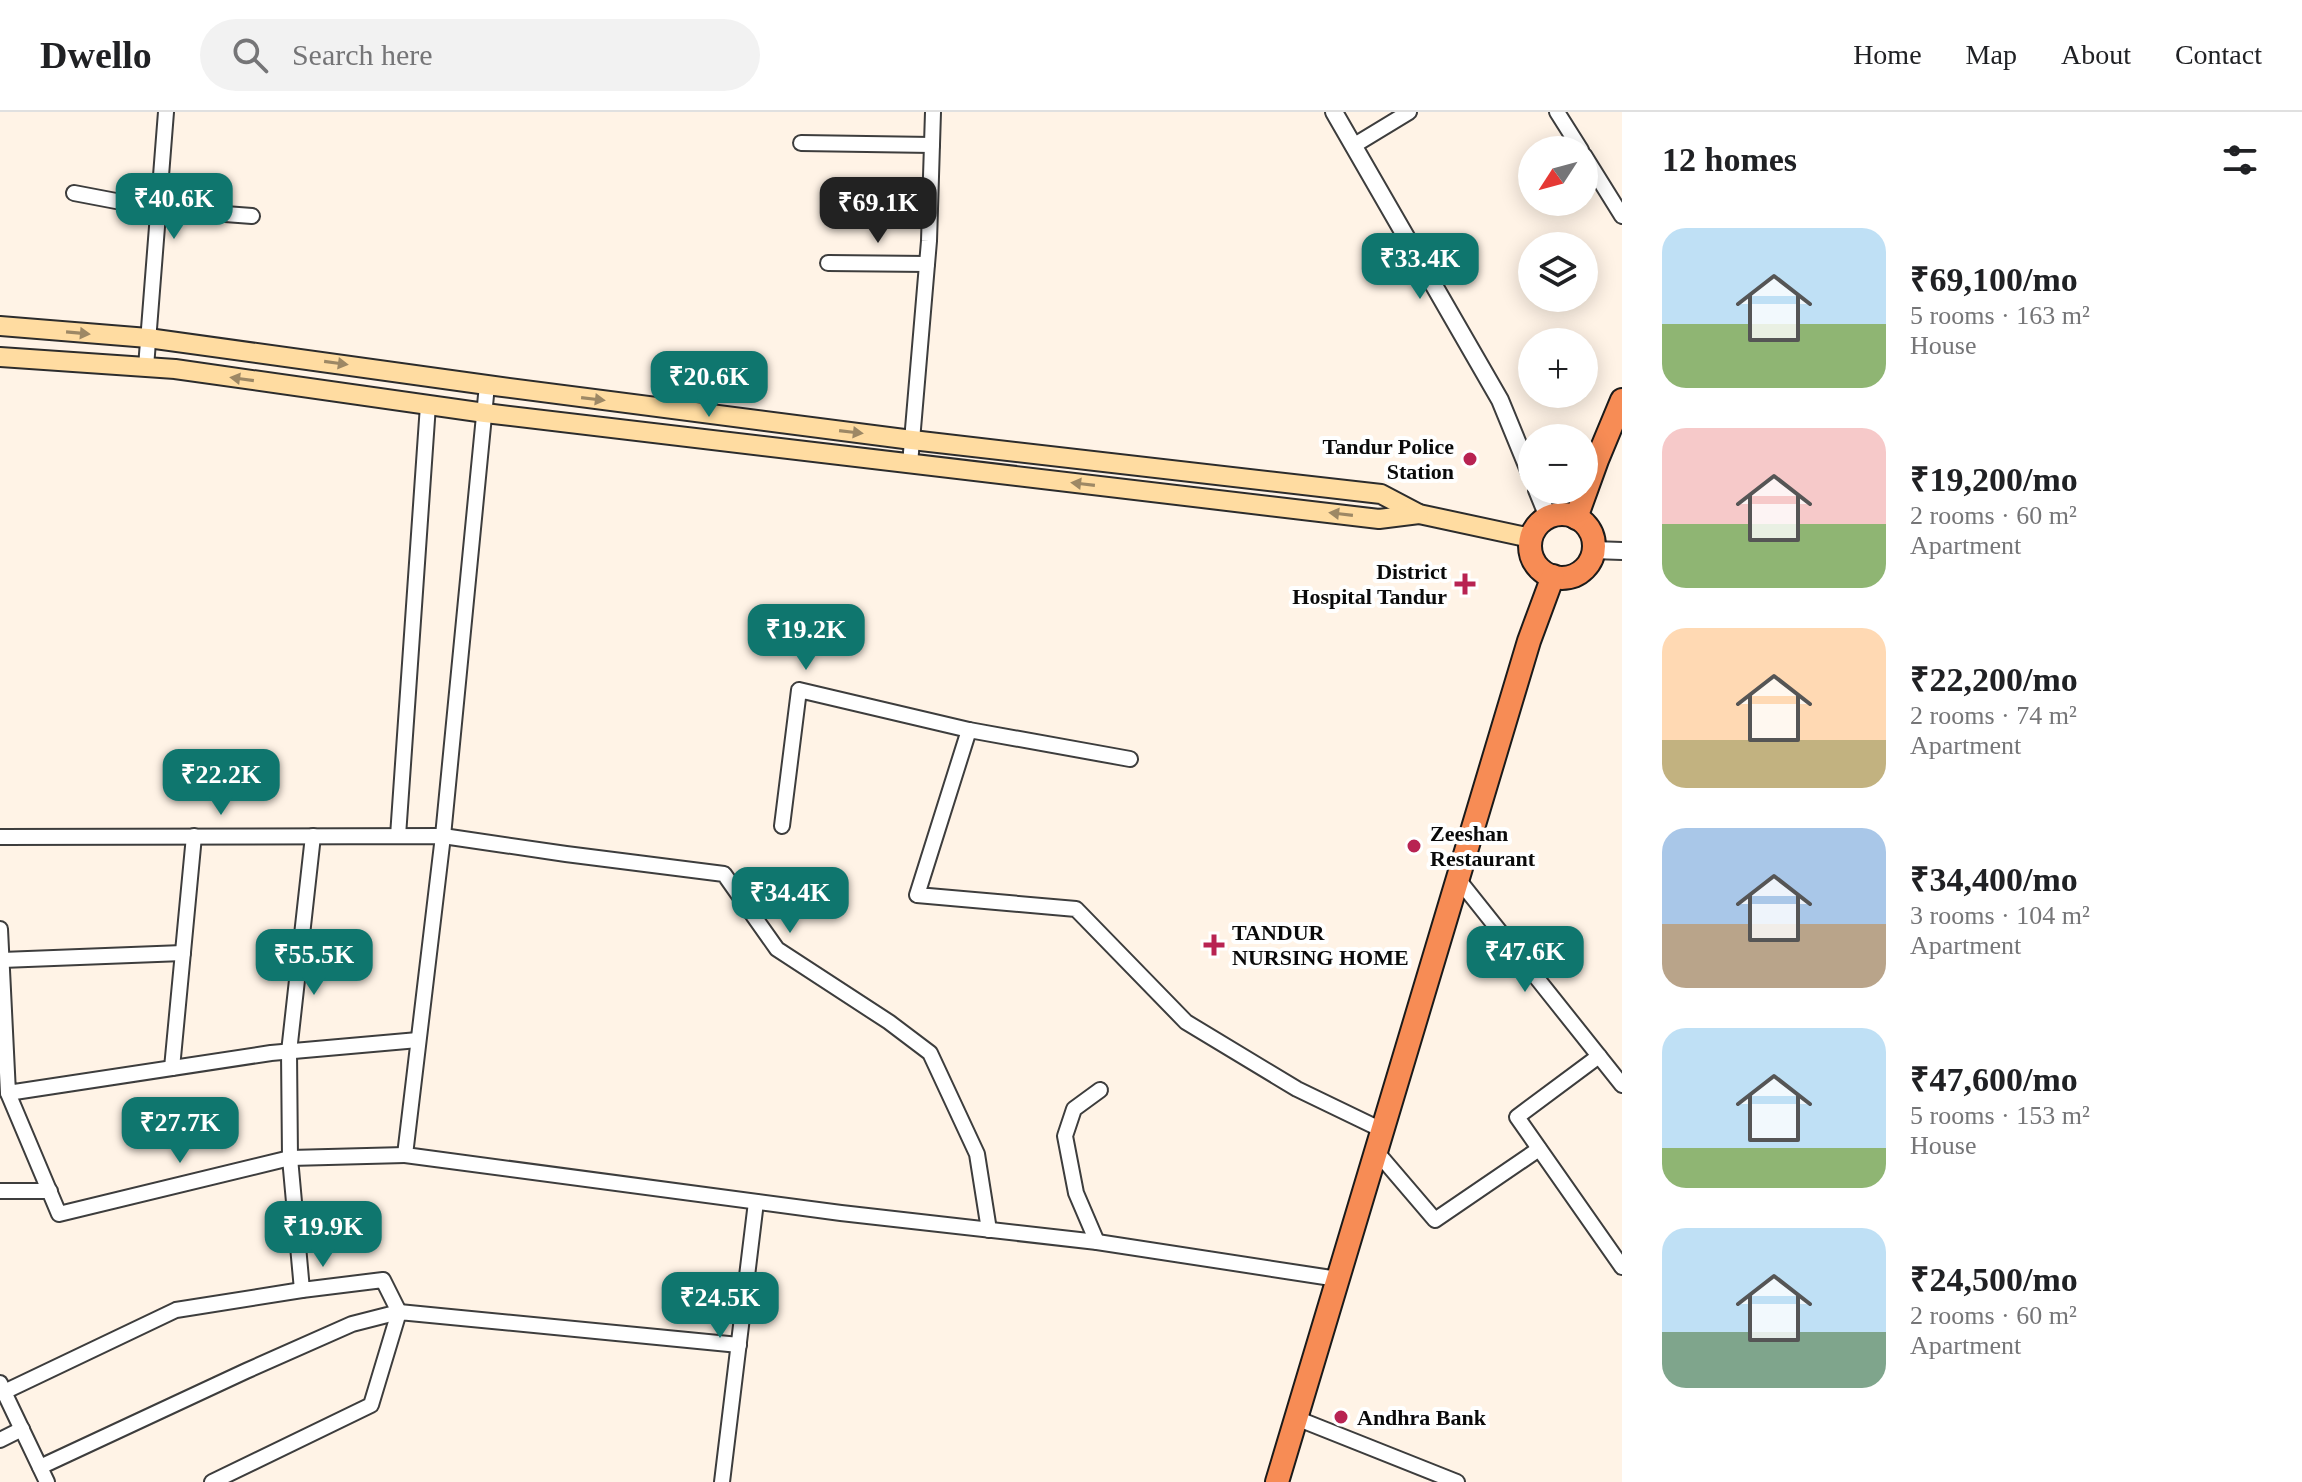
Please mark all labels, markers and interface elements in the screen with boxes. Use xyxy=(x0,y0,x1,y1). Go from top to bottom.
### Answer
search box xyxy=(200,19,760,91)
icon: search xyxy=(228,33,272,77)
text: Dwello xyxy=(40,34,152,76)
text: Search here xyxy=(292,38,433,71)
text: Home xyxy=(1853,39,1922,70)
text: Map xyxy=(1966,39,2017,70)
text: About xyxy=(2061,39,2131,70)
text: Contact xyxy=(2175,39,2262,70)
north arrow xyxy=(1518,136,1598,216)
map controls xyxy=(1518,136,1598,504)
icon: filters xyxy=(2218,138,2262,182)
text: 12 homes xyxy=(1662,141,1797,178)
pin: ₹40.6K xyxy=(109,173,239,241)
pin: ₹69.1K xyxy=(813,177,943,245)
text: ₹40.6K xyxy=(134,184,214,213)
text: ₹69.1K xyxy=(838,188,918,217)
button: layers xyxy=(1518,232,1598,312)
pin: ₹33.4K xyxy=(1355,233,1485,301)
text: ₹33.4K xyxy=(1380,244,1460,273)
icon: home xyxy=(1726,260,1822,356)
text: ₹69,100/mo xyxy=(1910,261,2078,298)
text: 5 rooms · 163 m² xyxy=(1910,301,2090,330)
one-way arrow xyxy=(66,327,91,340)
button: + xyxy=(1518,328,1598,408)
text: House xyxy=(1910,331,1976,360)
pin: ₹20.6K xyxy=(644,351,774,419)
one-way arrow xyxy=(324,357,349,370)
text: ₹20.6K xyxy=(669,362,749,391)
one-way arrow xyxy=(229,372,254,385)
one-way arrow xyxy=(581,393,606,406)
button: − xyxy=(1518,424,1598,504)
one-way arrow xyxy=(839,426,864,439)
place label: Tandur Police Station xyxy=(1323,434,1454,484)
marker: Tandur Police Station xyxy=(1461,450,1479,468)
icon: home xyxy=(1726,460,1822,556)
text: ₹19,200/mo xyxy=(1910,461,2078,498)
one-way arrow xyxy=(1070,477,1095,490)
text: 2 rooms · 60 m² xyxy=(1910,501,2077,530)
one-way arrow xyxy=(1328,508,1353,521)
text: Apartment xyxy=(1910,531,2021,560)
place label: District Hospital Tandur xyxy=(1292,559,1448,609)
marker: District Hospital Tandur xyxy=(1454,573,1476,595)
pin: ₹19.2K xyxy=(741,604,871,672)
text: ₹19.2K xyxy=(766,615,846,644)
icon: home xyxy=(1726,660,1822,756)
text: ₹22,200/mo xyxy=(1910,661,2078,698)
text: 2 rooms · 74 m² xyxy=(1910,701,2077,730)
text: Apartment xyxy=(1910,731,2021,760)
pin: ₹22.2K xyxy=(156,749,286,817)
text: ₹22.2K xyxy=(181,760,261,789)
place label: Zeeshan Restaurant xyxy=(1430,821,1536,871)
marker: Zeeshan Restaurant xyxy=(1405,837,1423,855)
icon: home xyxy=(1726,860,1822,956)
text: ₹34,400/mo xyxy=(1910,861,2078,898)
pin: ₹34.4K xyxy=(725,867,855,935)
text: ₹34.4K xyxy=(750,878,830,907)
text: 3 rooms · 104 m² xyxy=(1910,901,2090,930)
place label: TANDUR NURSING HOME xyxy=(1232,920,1409,970)
pin: ₹47.6K xyxy=(1460,926,1590,994)
pin: ₹55.5K xyxy=(249,929,379,997)
text: Apartment xyxy=(1910,931,2021,960)
marker: TANDUR NURSING HOME xyxy=(1203,934,1225,956)
text: ₹47.6K xyxy=(1485,937,1565,966)
text: ₹55.5K xyxy=(274,940,354,969)
icon: home xyxy=(1726,1060,1822,1156)
text: ₹47,600/mo xyxy=(1910,1061,2078,1098)
pin: ₹27.7K xyxy=(115,1097,245,1165)
text: 5 rooms · 153 m² xyxy=(1910,1101,2090,1130)
text: ₹27.7K xyxy=(140,1108,220,1137)
text: House xyxy=(1910,1131,1976,1160)
pin: ₹19.9K xyxy=(258,1201,388,1269)
text: ₹19.9K xyxy=(283,1212,363,1241)
icon: home xyxy=(1726,1260,1822,1356)
text: ₹24,500/mo xyxy=(1910,1261,2078,1298)
pin: ₹24.5K xyxy=(655,1272,785,1340)
text: ₹24.5K xyxy=(680,1283,760,1312)
text: 2 rooms · 60 m² xyxy=(1910,1301,2077,1330)
text: Apartment xyxy=(1910,1331,2021,1360)
place label: Andhra Bank xyxy=(1357,1405,1487,1430)
marker: Andhra Bank xyxy=(1332,1408,1350,1426)

